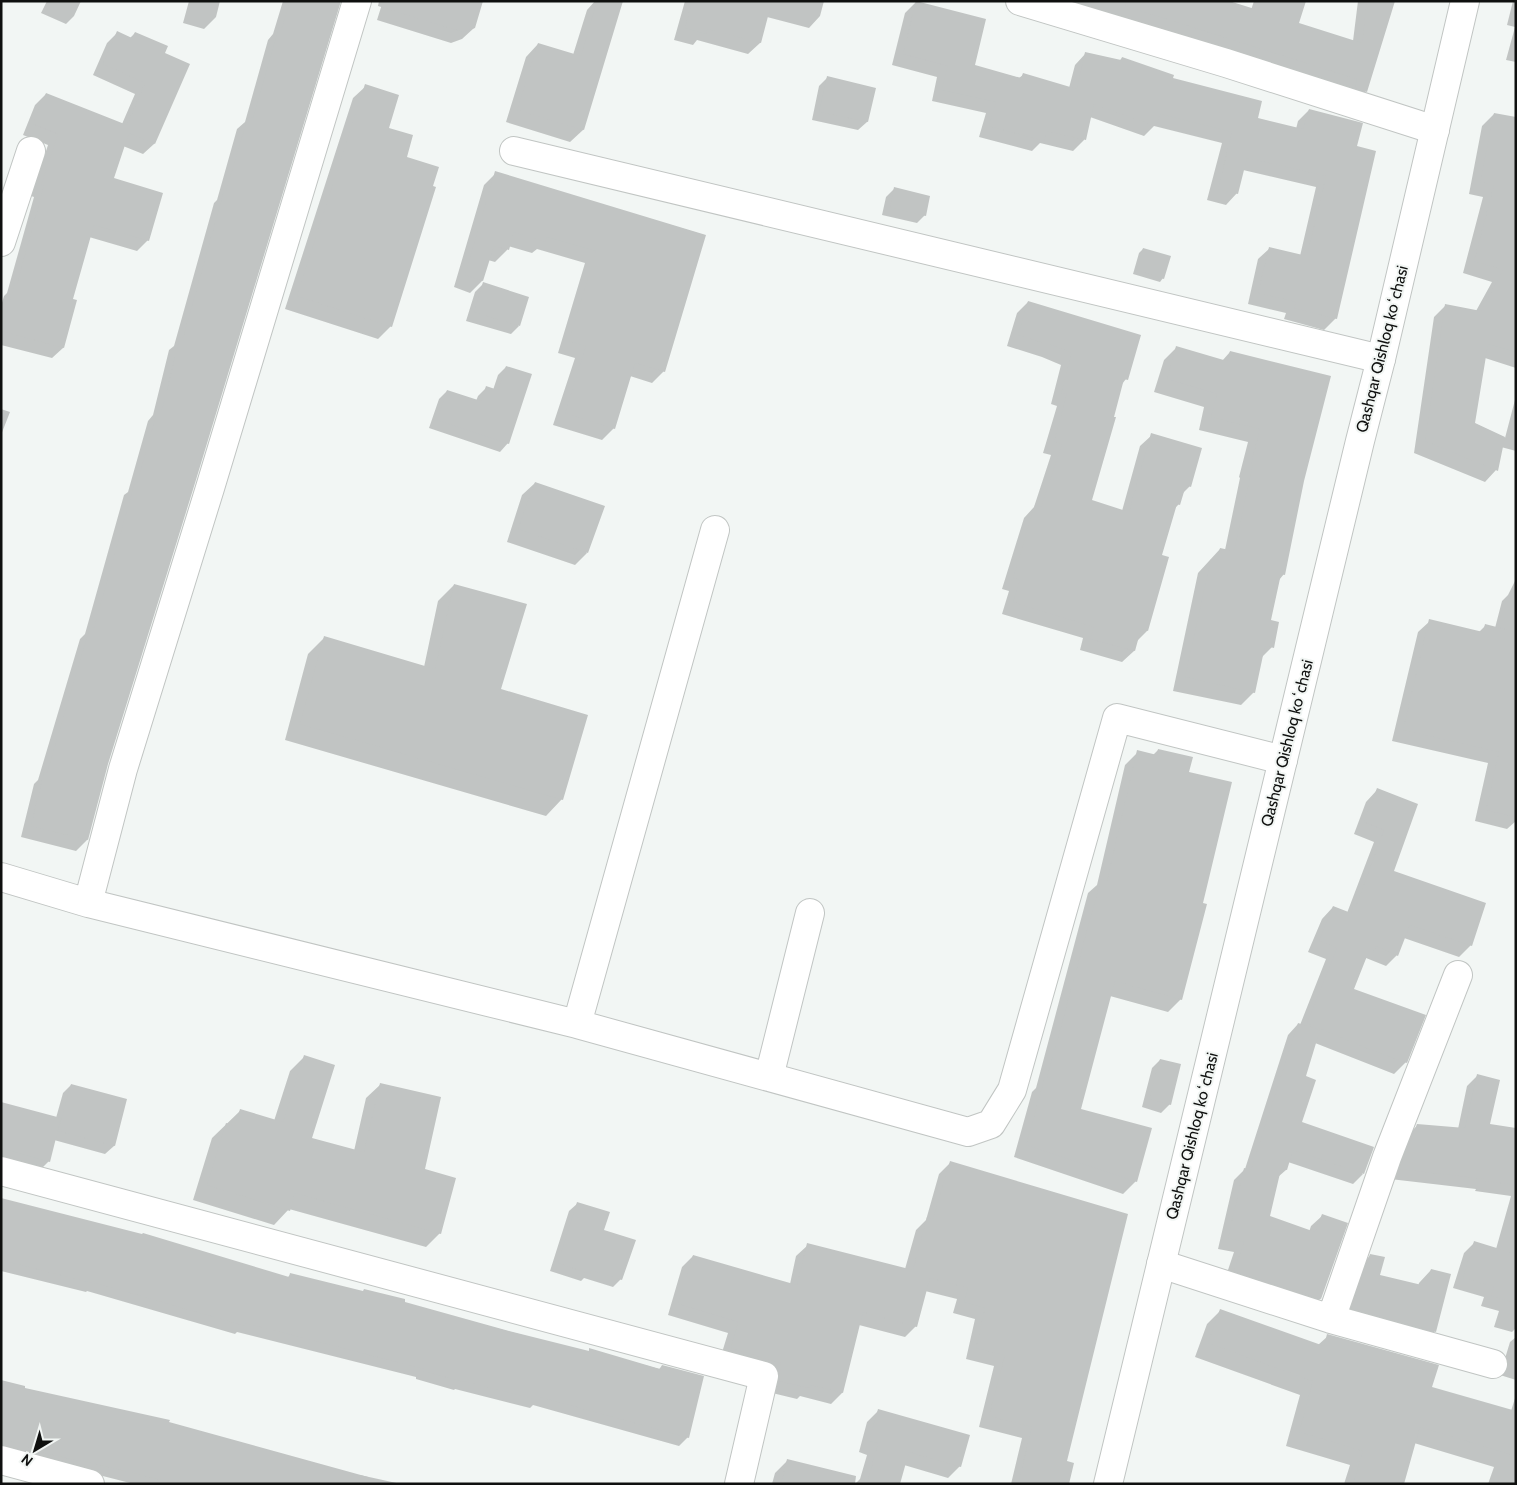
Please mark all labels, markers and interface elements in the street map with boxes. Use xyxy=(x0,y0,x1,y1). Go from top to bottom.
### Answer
street label: Qashqar Qishloq koʻchasi xyxy=(1352,263,1412,435)
street label: Qashqar Qishloq koʻchasi xyxy=(1257,657,1317,829)
street label: Qashqar Qishloq koʻchasi xyxy=(1162,1050,1222,1222)
north arrow xyxy=(10,1425,60,1475)
text: N xyxy=(18,1450,36,1470)

